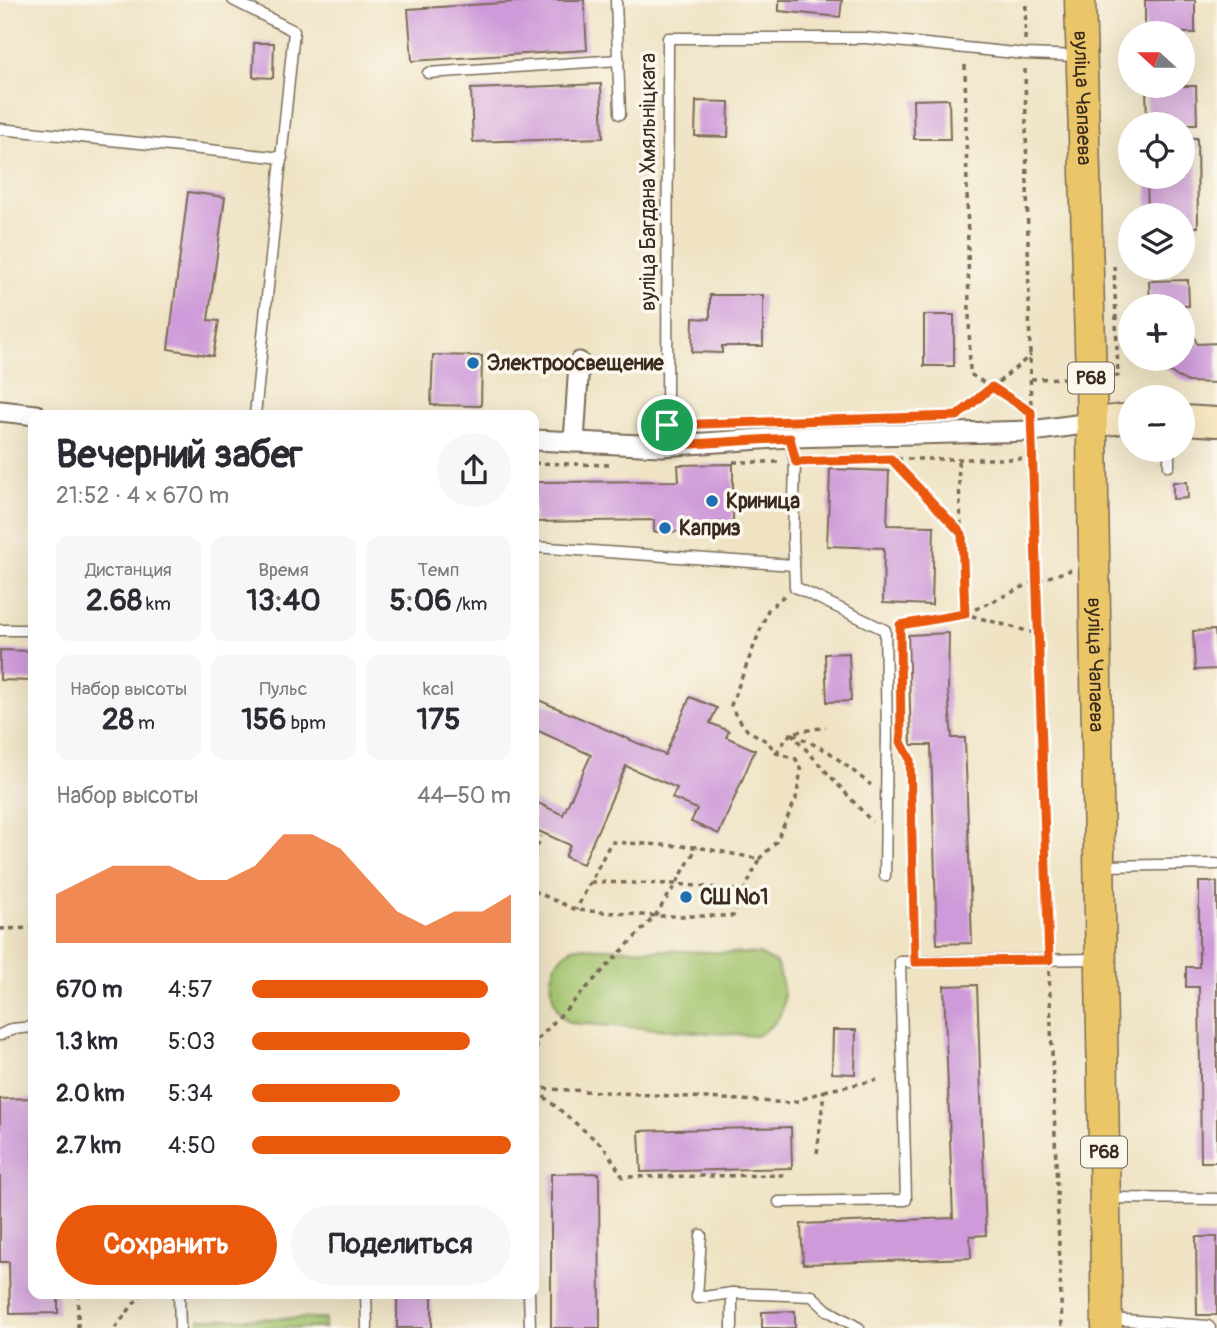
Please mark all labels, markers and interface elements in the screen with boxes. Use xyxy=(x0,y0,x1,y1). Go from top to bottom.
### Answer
north arrow xyxy=(1118,21,1195,98)
map controls xyxy=(1118,21,1195,462)
street label: вуліца Чапаева xyxy=(1067,30,1098,166)
street label: вуліца Багдана Хмяльніцкага xyxy=(635,53,662,311)
button: locate xyxy=(1118,112,1195,189)
button: layers xyxy=(1118,203,1195,280)
button: + xyxy=(1118,294,1195,371)
place label: Электроосвещение xyxy=(487,350,664,377)
marker: Электроосвещение xyxy=(465,355,481,371)
road number: Р68 xyxy=(1068,362,1114,394)
button: − xyxy=(1118,385,1195,462)
pin xyxy=(637,395,697,455)
icon: arrive xyxy=(648,406,686,444)
text: Вечерний забег xyxy=(56,431,303,479)
button: share xyxy=(437,433,511,507)
text: 21:52 · 4 × 670 m xyxy=(56,481,229,510)
place label: Криница xyxy=(726,488,800,515)
marker: Криница xyxy=(704,493,720,509)
place label: Каприз xyxy=(679,515,741,542)
marker: Каприз xyxy=(657,520,673,536)
text: Дистанция xyxy=(85,558,172,582)
text: Время xyxy=(258,558,309,582)
text: Темп xyxy=(417,558,460,582)
text: 2.68 xyxy=(86,582,142,619)
text: 13:40 xyxy=(246,582,321,619)
text: 5:06 xyxy=(390,582,452,619)
text: km xyxy=(142,592,171,616)
text: /km xyxy=(452,592,487,616)
street label: вуліца Чапаева xyxy=(1081,597,1110,732)
text: Набор высоты xyxy=(70,677,187,701)
text: Пульс xyxy=(260,677,307,701)
text: kcal xyxy=(423,677,454,701)
text: 28 xyxy=(102,701,134,738)
text: 156 xyxy=(241,701,287,738)
text: 175 xyxy=(417,701,460,738)
text: m xyxy=(134,711,155,735)
text: bpm xyxy=(287,711,326,735)
text: Набор высоты xyxy=(56,781,198,810)
text: 44–50 m xyxy=(417,781,511,810)
place label: СШ №1 xyxy=(700,884,768,911)
marker: СШ №1 xyxy=(678,889,694,905)
text: 670 m xyxy=(56,975,122,1004)
text: 4:57 xyxy=(168,975,212,1004)
text: 1.3 km xyxy=(56,1027,118,1056)
text: 5:03 xyxy=(168,1027,215,1056)
text: 2.0 km xyxy=(56,1079,125,1108)
text: 5:34 xyxy=(168,1079,213,1108)
text: 2.7 km xyxy=(56,1131,121,1160)
text: 4:50 xyxy=(168,1131,216,1160)
road number: Р68 xyxy=(1081,1136,1127,1168)
button: Сохранить xyxy=(56,1205,277,1285)
button: Поделиться xyxy=(291,1205,511,1285)

